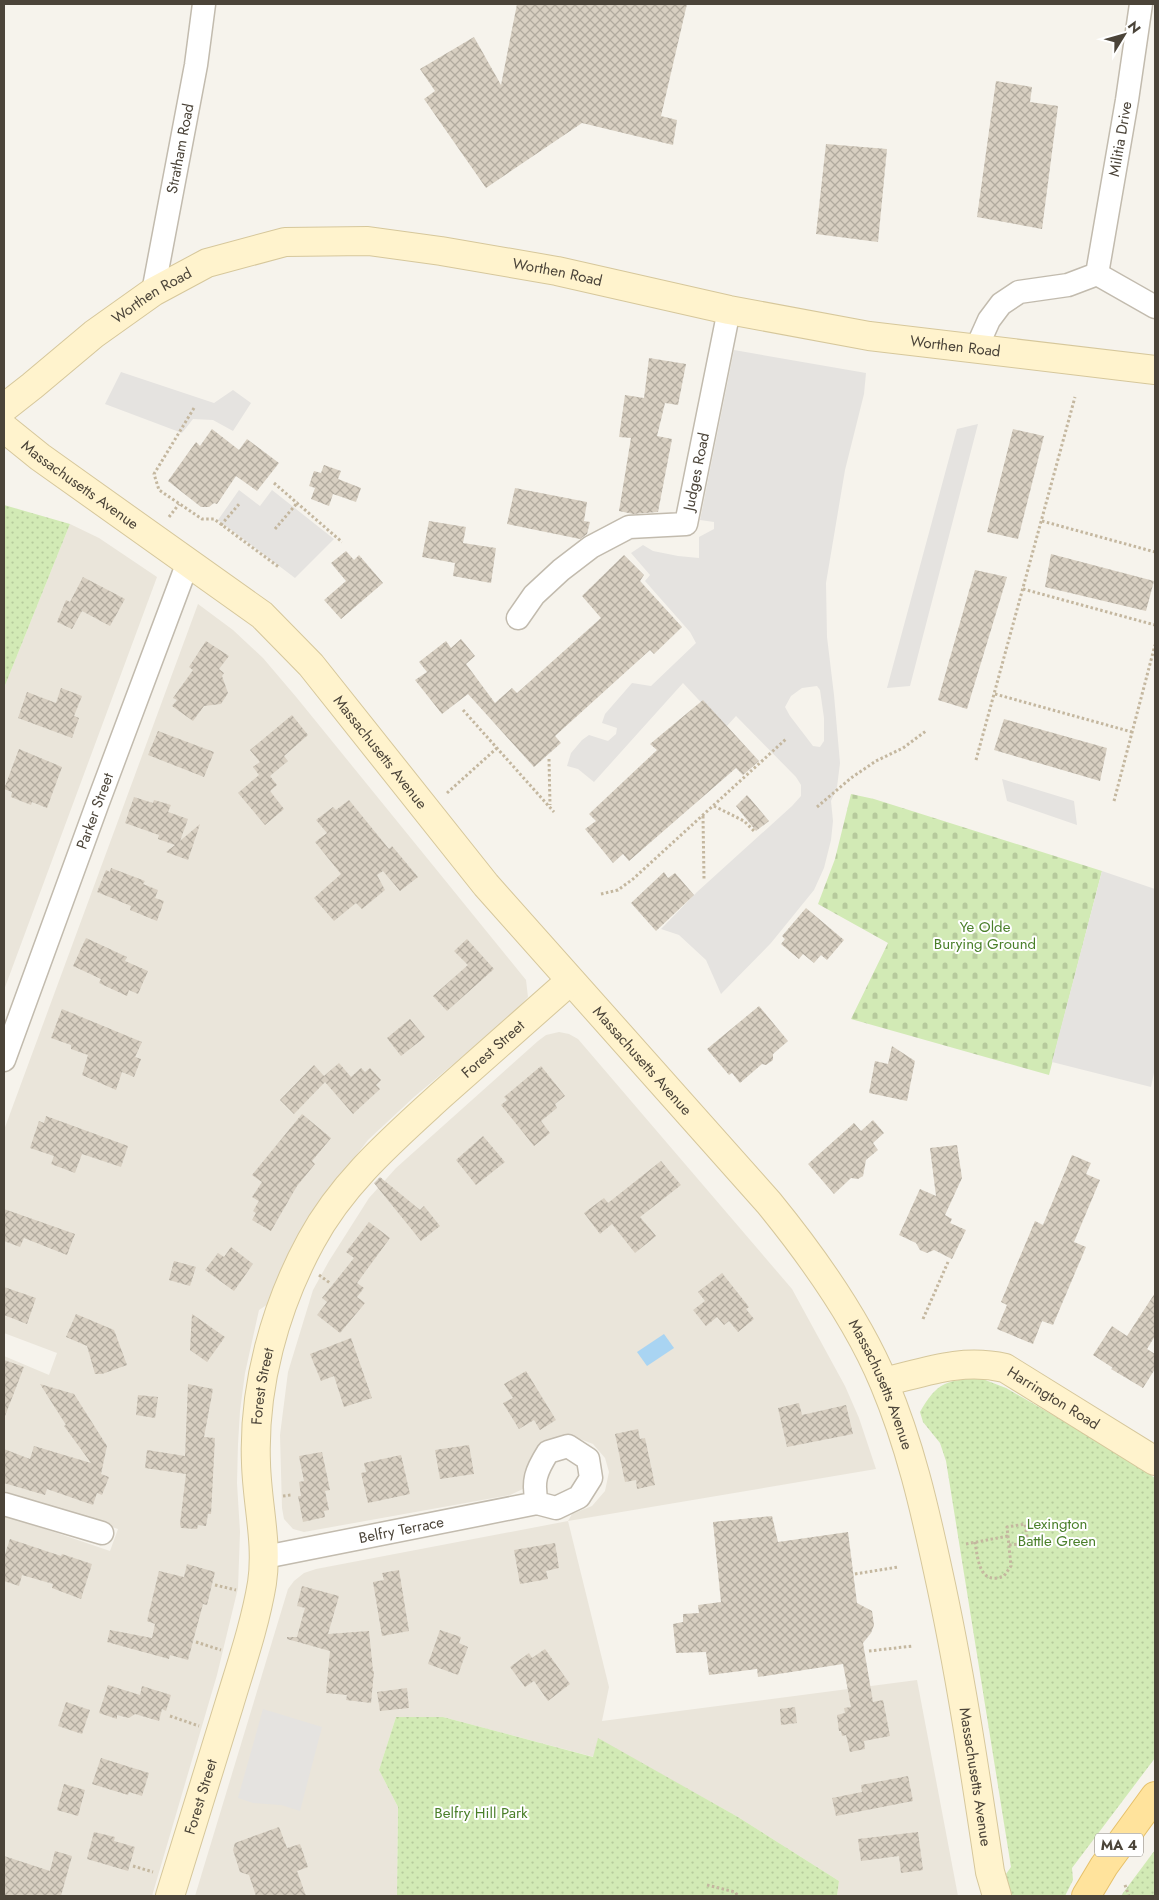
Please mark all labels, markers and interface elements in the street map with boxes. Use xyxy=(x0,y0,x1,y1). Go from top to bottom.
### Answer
north arrow xyxy=(1099,10,1149,60)
text: N xyxy=(1123,17,1146,38)
street label: Militia Drive xyxy=(1103,99,1138,178)
street label: Stratham Road xyxy=(161,102,200,196)
street label: Worthen Road xyxy=(511,253,604,292)
street label: Worthen Road xyxy=(107,262,196,329)
street label: Worthen Road xyxy=(909,330,1002,363)
street label: Judges Road xyxy=(678,431,715,515)
street label: Massachusetts Avenue xyxy=(17,435,143,535)
street label: Massachusetts Avenue xyxy=(328,690,433,814)
street label: Parker Street xyxy=(71,769,119,852)
park label: Ye Olde Burying Ground xyxy=(934,916,1036,955)
street label: Massachusetts Avenue xyxy=(588,1001,697,1120)
street label: Forest Street xyxy=(456,1015,530,1083)
street label: Massachusetts Avenue xyxy=(843,1315,918,1453)
street label: Forest Street xyxy=(246,1345,280,1426)
street label: Harrington Road xyxy=(1003,1361,1104,1435)
street label: Belfry Terrace xyxy=(357,1511,446,1549)
park label: Lexington Battle Green xyxy=(1018,1513,1096,1552)
street label: Massachusetts Avenue xyxy=(953,1706,997,1848)
street label: Forest Street xyxy=(179,1756,223,1837)
park label: Belfry Hill Park xyxy=(434,1802,528,1824)
road number: MA 4 xyxy=(1095,1834,1143,1856)

